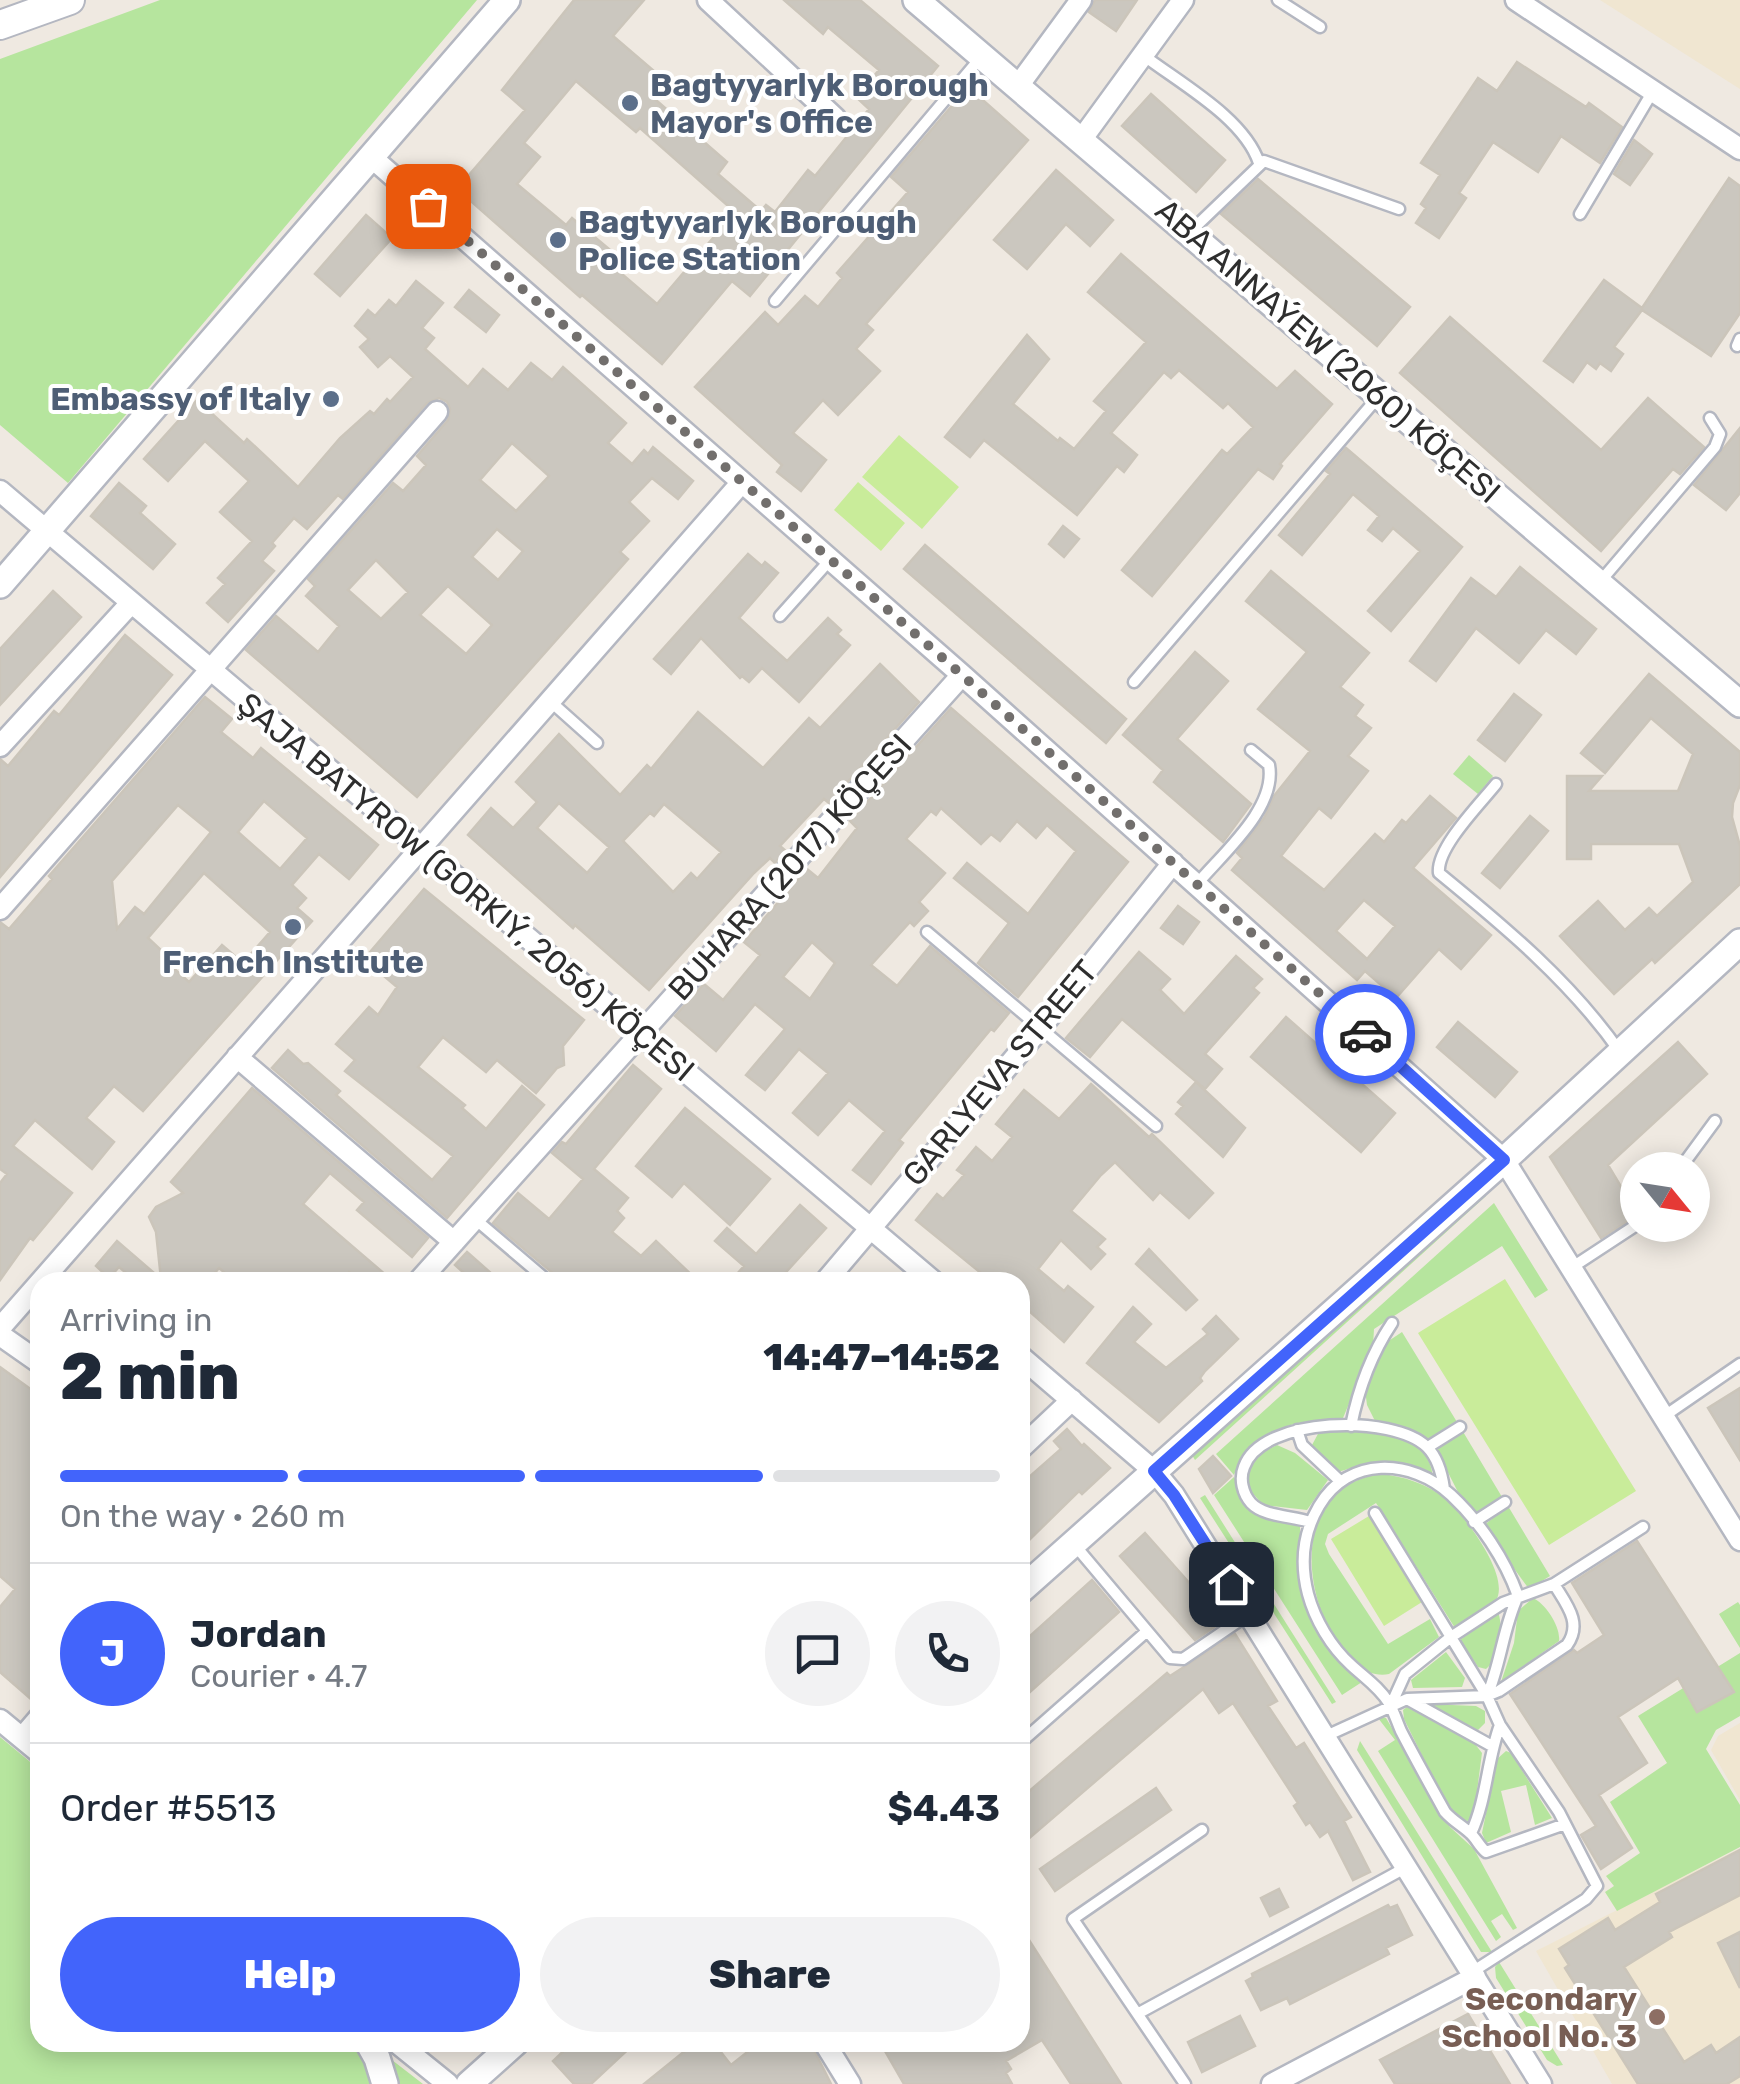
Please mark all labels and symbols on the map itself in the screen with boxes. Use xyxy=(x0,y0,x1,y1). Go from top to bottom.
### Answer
place label: Bagtyyarlyk Borough Mayor's Office xyxy=(650,66,989,141)
marker: Bagtyyarlyk Borough Mayor's Office xyxy=(619,92,641,114)
pin xyxy=(386,164,471,249)
street label: ABA ANNAÝEW (2060) KÖÇESI xyxy=(1148,191,1508,511)
place label: Bagtyyarlyk Borough Police Station xyxy=(578,203,917,278)
marker: Bagtyyarlyk Borough Police Station xyxy=(547,229,569,251)
place label: Embassy of Italy xyxy=(50,380,311,418)
marker: Embassy of Italy xyxy=(320,388,342,410)
street label: ŞAJA BATYROW (GORKIÝ, 2056) KÖÇESI xyxy=(230,685,702,1089)
street label: BUHARA (2017) KÖÇESI xyxy=(661,726,919,1008)
marker: French Institute xyxy=(282,916,304,938)
place label: French Institute xyxy=(162,943,424,981)
street label: GARLYEVA STREET xyxy=(895,953,1105,1193)
courier xyxy=(1315,984,1415,1084)
north arrow xyxy=(1620,1152,1710,1242)
pin xyxy=(1189,1542,1274,1627)
place label: Secondary School No. 3 xyxy=(1442,1980,1637,2055)
marker: Secondary School No. 3 xyxy=(1646,2006,1668,2028)

